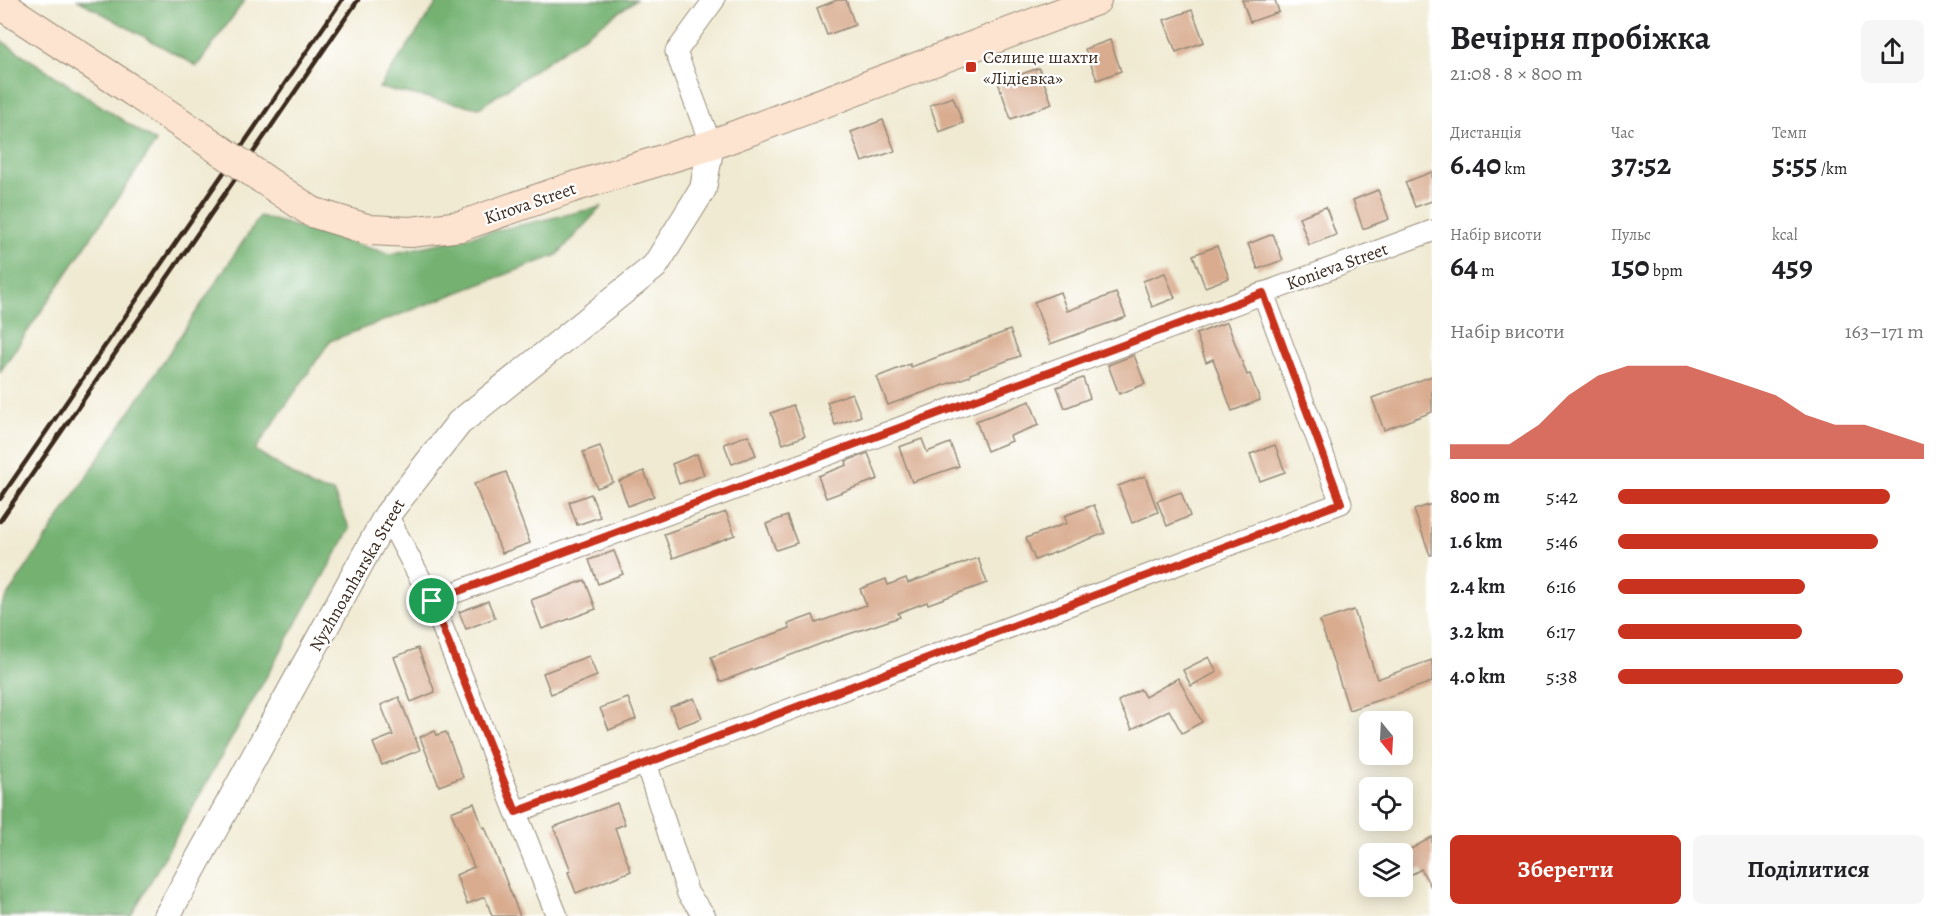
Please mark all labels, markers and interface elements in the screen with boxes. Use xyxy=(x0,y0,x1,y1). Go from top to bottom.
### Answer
text: Вечірня пробіжка xyxy=(1450,15,1710,60)
button: share xyxy=(1861,20,1924,83)
place label: Селище шахти «Лідієвка» xyxy=(983,45,1099,90)
marker: Селище шахти «Лідієвка» xyxy=(964,60,978,74)
text: 21:08 · 8 × 800 m xyxy=(1450,60,1583,87)
text: Дистанція xyxy=(1450,122,1521,144)
text: Час xyxy=(1611,122,1635,144)
text: Темп xyxy=(1772,122,1807,144)
text: 6.40 xyxy=(1450,144,1501,184)
text: 37:52 xyxy=(1611,144,1671,184)
text: 5:55 xyxy=(1772,144,1818,184)
text: km xyxy=(1501,158,1526,180)
text: /km xyxy=(1818,158,1847,180)
street label: Kirova Street xyxy=(481,176,579,230)
text: Набір висоти xyxy=(1450,224,1542,246)
text: Пульс xyxy=(1611,224,1651,246)
text: kcal xyxy=(1772,224,1798,246)
street label: Konieva Street xyxy=(1283,236,1391,296)
text: 64 xyxy=(1450,246,1478,286)
text: 150 xyxy=(1611,246,1650,286)
text: 459 xyxy=(1772,246,1813,286)
text: m xyxy=(1478,260,1495,282)
text: bpm xyxy=(1650,260,1683,282)
text: Набір висоти xyxy=(1450,318,1565,345)
text: 163–171 m xyxy=(1845,318,1924,345)
text: 800 m xyxy=(1450,483,1500,510)
text: 5:42 xyxy=(1546,483,1578,510)
street label: Nyzhnoanharska Street xyxy=(304,494,411,656)
text: 1.6 km xyxy=(1450,528,1503,555)
text: 5:46 xyxy=(1546,528,1578,555)
text: 2.4 km xyxy=(1450,573,1505,600)
text: 6:16 xyxy=(1546,573,1576,600)
pin xyxy=(406,575,457,626)
icon: arrive xyxy=(415,584,448,617)
text: 3.2 km xyxy=(1450,618,1504,645)
text: 6:17 xyxy=(1546,618,1575,645)
text: 4.0 km xyxy=(1450,663,1506,690)
text: 5:38 xyxy=(1546,663,1577,690)
north arrow xyxy=(1359,711,1413,765)
map controls xyxy=(1359,711,1413,897)
button: locate xyxy=(1359,777,1413,831)
button: Зберегти xyxy=(1450,835,1681,904)
button: Поділитися xyxy=(1693,835,1924,904)
button: layers xyxy=(1359,843,1413,897)

